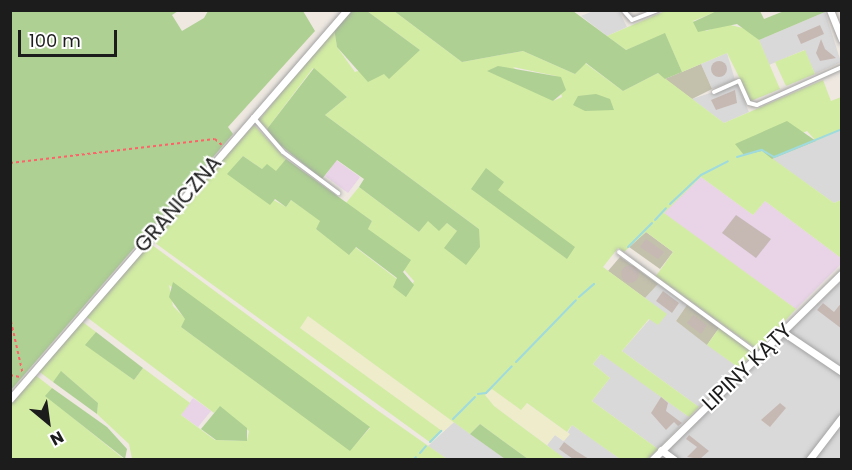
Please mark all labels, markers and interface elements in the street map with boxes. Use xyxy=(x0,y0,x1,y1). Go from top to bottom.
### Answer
scale bar xyxy=(21,18,120,56)
text: 100 m xyxy=(29,28,81,53)
street label: GRANICZNA xyxy=(129,151,227,257)
street label: LIPINY KĄTY xyxy=(697,318,797,416)
north arrow xyxy=(18,392,78,452)
text: N xyxy=(46,425,68,451)

